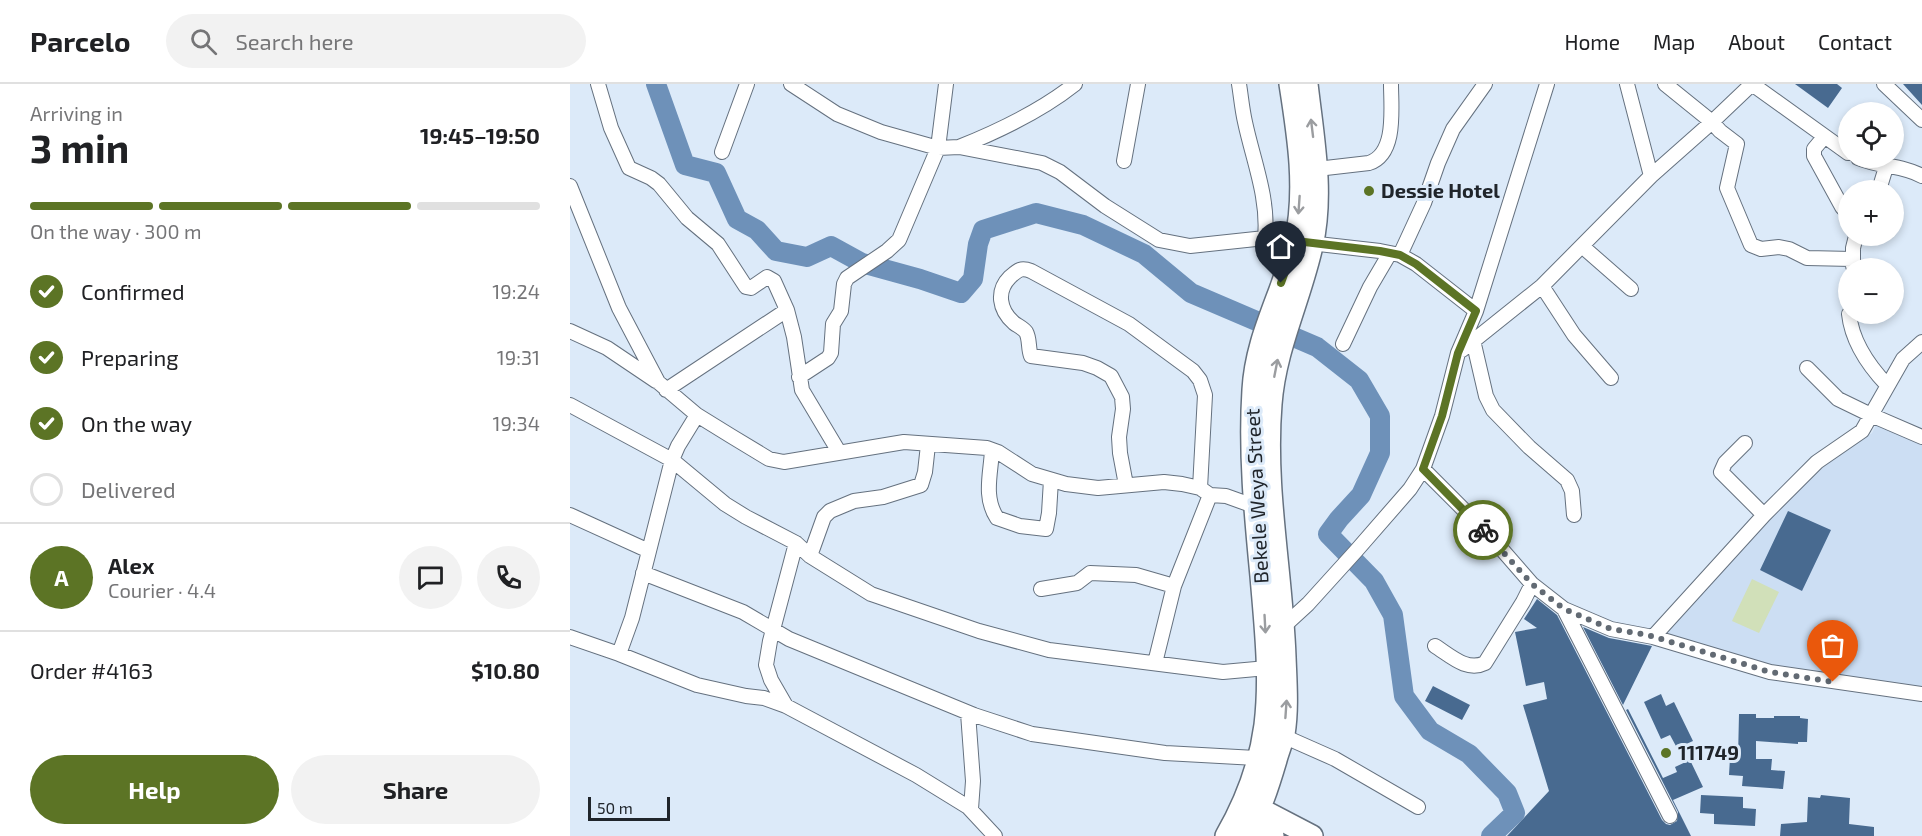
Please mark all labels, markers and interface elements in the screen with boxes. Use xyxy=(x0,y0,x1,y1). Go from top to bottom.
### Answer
search box xyxy=(166,14,586,68)
text: Parcelo xyxy=(30,24,130,58)
icon: search xyxy=(187,25,220,58)
text: Search here xyxy=(235,28,354,54)
text: Home xyxy=(1564,29,1620,54)
text: Map xyxy=(1653,29,1695,54)
text: About xyxy=(1728,29,1785,54)
text: Contact xyxy=(1818,29,1892,54)
text: Arriving in xyxy=(30,101,123,125)
map controls xyxy=(1838,102,1904,324)
button: locate xyxy=(1838,102,1904,168)
one-way arrow xyxy=(1306,119,1317,138)
text: 19:45–19:50 xyxy=(420,122,540,148)
text: 3 min xyxy=(30,124,129,171)
place label: Dessie Hotel xyxy=(1381,178,1500,202)
button: + xyxy=(1838,180,1904,246)
marker: Dessie Hotel xyxy=(1362,184,1376,198)
one-way arrow xyxy=(1294,194,1305,214)
text: On the way · 300 m xyxy=(30,219,202,243)
pin xyxy=(1255,221,1306,283)
icon: home xyxy=(1264,230,1297,263)
button: − xyxy=(1838,258,1904,324)
icon: check xyxy=(30,275,63,308)
text: Confirmed xyxy=(81,278,185,304)
text: 19:24 xyxy=(492,279,540,303)
icon: check xyxy=(30,341,63,374)
text: Preparing xyxy=(81,344,179,370)
text: 19:31 xyxy=(497,345,540,369)
one-way arrow xyxy=(1271,359,1282,379)
icon: check xyxy=(30,407,63,440)
street label: Bekele Weya Street xyxy=(1239,407,1273,584)
text: On the way xyxy=(81,410,192,436)
text: 19:34 xyxy=(492,411,540,435)
text: Delivered xyxy=(81,476,176,502)
courier xyxy=(1453,500,1513,560)
icon: bike xyxy=(1467,514,1500,547)
button: chat xyxy=(399,546,462,609)
button: phone xyxy=(477,546,540,609)
text: Alex xyxy=(108,552,154,578)
text: A xyxy=(54,564,69,590)
text: Courier · 4.4 xyxy=(108,578,216,602)
one-way arrow xyxy=(1259,614,1270,634)
pin xyxy=(1807,620,1858,682)
icon: bag xyxy=(1816,629,1849,662)
text: Order #4163 xyxy=(30,657,153,683)
text: $10.80 xyxy=(471,657,540,683)
one-way arrow xyxy=(1281,700,1292,720)
place label: 111749 xyxy=(1678,740,1739,764)
marker: 111749 xyxy=(1659,746,1673,760)
button: Help xyxy=(30,755,279,824)
button: Share xyxy=(291,755,540,824)
scale bar xyxy=(588,794,670,822)
text: 50 m xyxy=(597,798,633,817)

